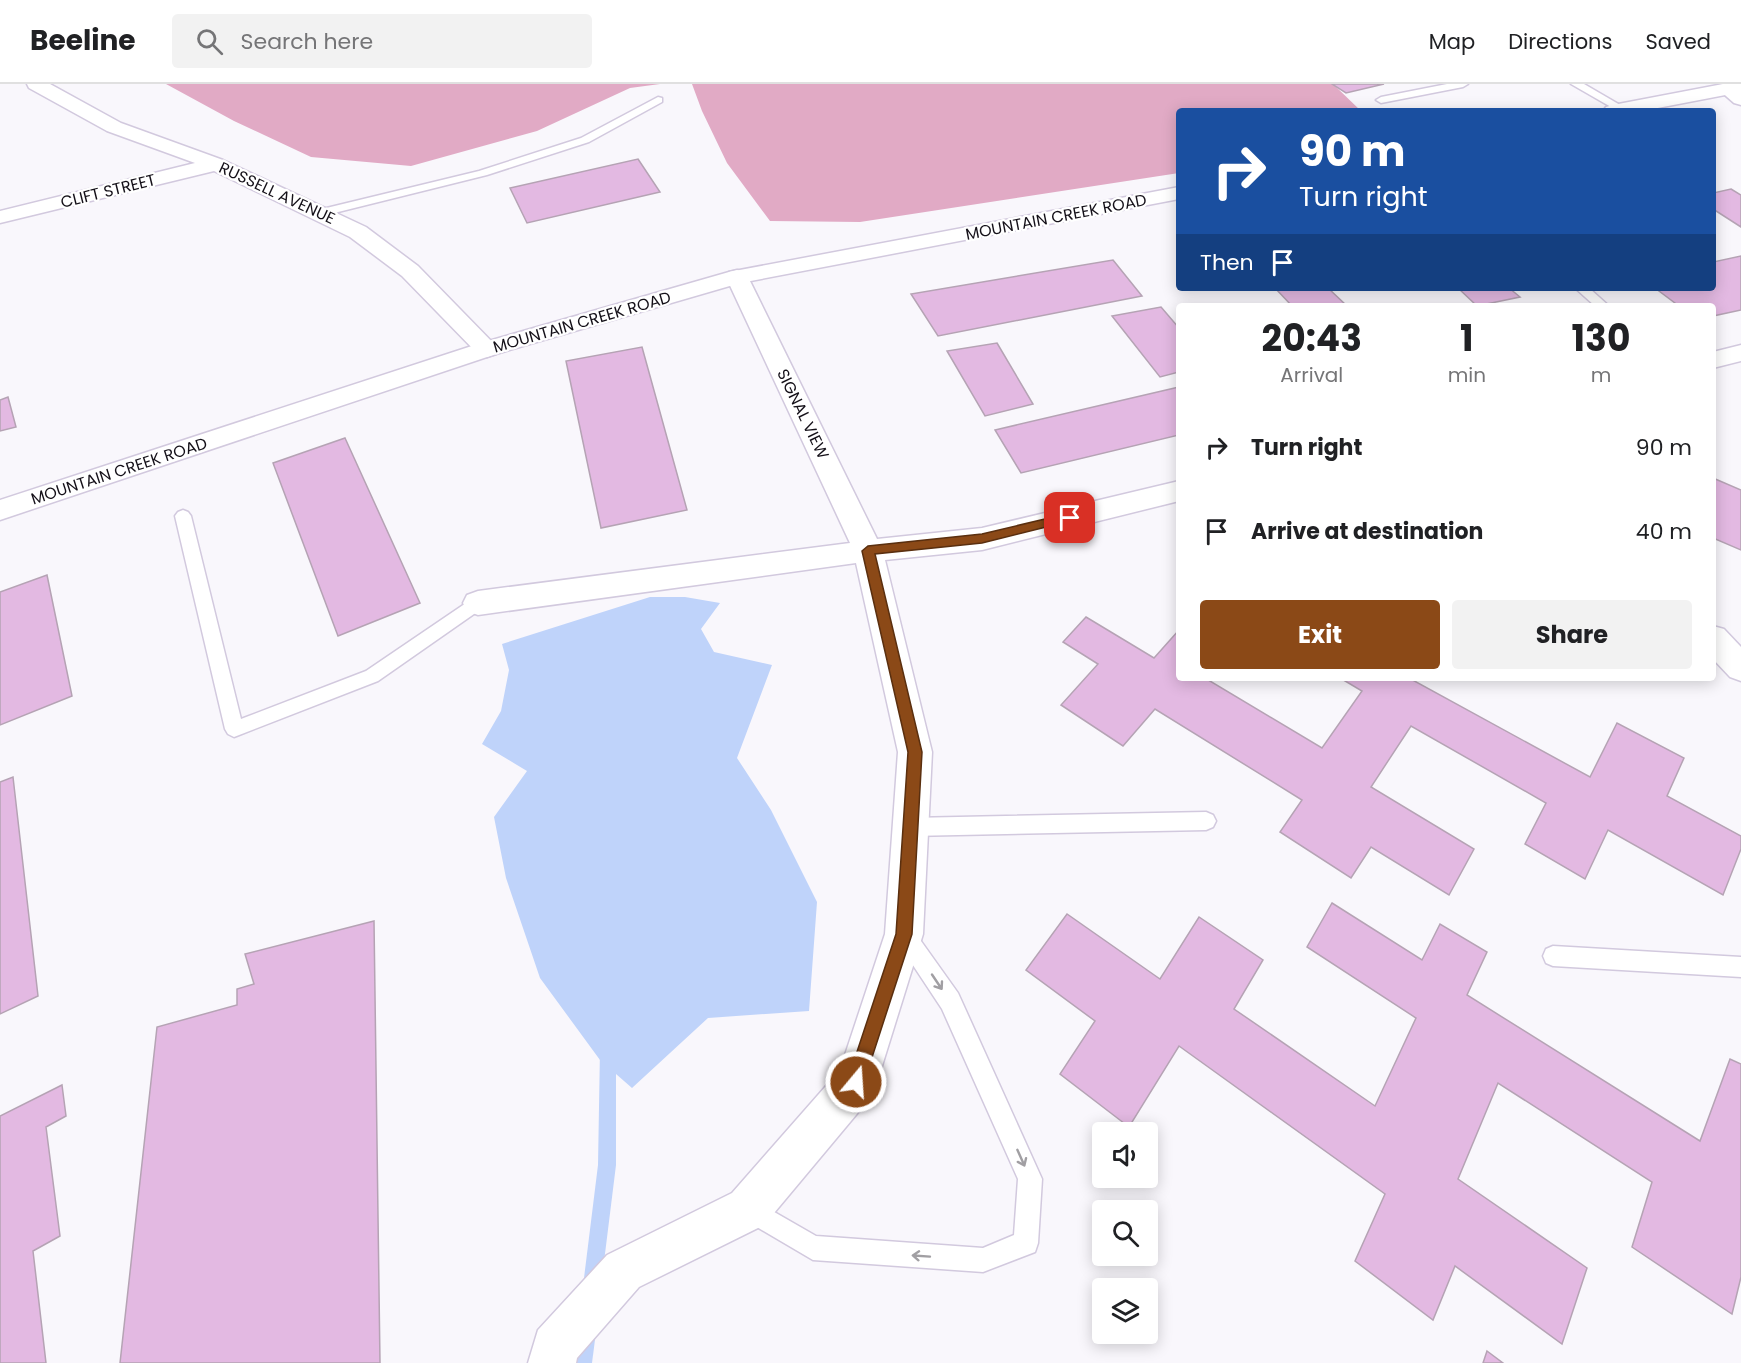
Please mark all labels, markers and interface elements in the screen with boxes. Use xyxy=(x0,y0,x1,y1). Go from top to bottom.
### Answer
search box xyxy=(172,14,592,68)
text: Beeline xyxy=(30,21,136,60)
icon: search xyxy=(193,25,226,58)
text: Search here xyxy=(241,26,373,57)
text: Map xyxy=(1429,27,1475,56)
text: Directions xyxy=(1508,27,1612,56)
text: Saved xyxy=(1645,27,1711,56)
text: 90 m xyxy=(1299,122,1406,181)
icon: right xyxy=(1200,132,1278,210)
street label: RUSSELL AVENUE xyxy=(215,156,339,230)
street label: CLIFT STREET xyxy=(58,168,158,214)
text: Turn right xyxy=(1299,178,1428,215)
street label: MOUNTAIN CREEK ROAD xyxy=(963,188,1149,246)
icon: arrive xyxy=(1266,246,1299,279)
text: Then xyxy=(1200,247,1254,278)
street label: MOUNTAIN CREEK ROAD xyxy=(490,286,674,358)
text: 20:43 xyxy=(1262,313,1362,364)
text: 1 xyxy=(1460,313,1474,364)
text: 130 xyxy=(1572,313,1630,364)
text: Arrival xyxy=(1280,361,1343,389)
text: min xyxy=(1448,361,1486,389)
text: m xyxy=(1591,361,1611,389)
street label: SIGNAL VIEW xyxy=(771,365,835,463)
icon: right xyxy=(1200,431,1233,464)
street label: MOUNTAIN CREEK ROAD xyxy=(28,432,210,510)
text: Turn right xyxy=(1251,432,1362,463)
text: 90 m xyxy=(1636,432,1692,463)
pin xyxy=(1044,492,1095,543)
icon: arrive xyxy=(1053,501,1086,534)
icon: arrive xyxy=(1200,515,1233,548)
text: Arrive at destination xyxy=(1251,516,1483,547)
text: 40 m xyxy=(1636,516,1692,547)
button: Exit xyxy=(1200,600,1440,669)
button: Share xyxy=(1452,600,1692,669)
one-way arrow xyxy=(931,974,943,990)
position arrow xyxy=(824,1050,888,1114)
map controls xyxy=(1092,1122,1158,1344)
button: sound xyxy=(1092,1122,1158,1188)
one-way arrow xyxy=(1016,1149,1027,1167)
button: search xyxy=(1092,1200,1158,1266)
one-way arrow xyxy=(912,1250,932,1261)
button: layers xyxy=(1092,1278,1158,1344)

